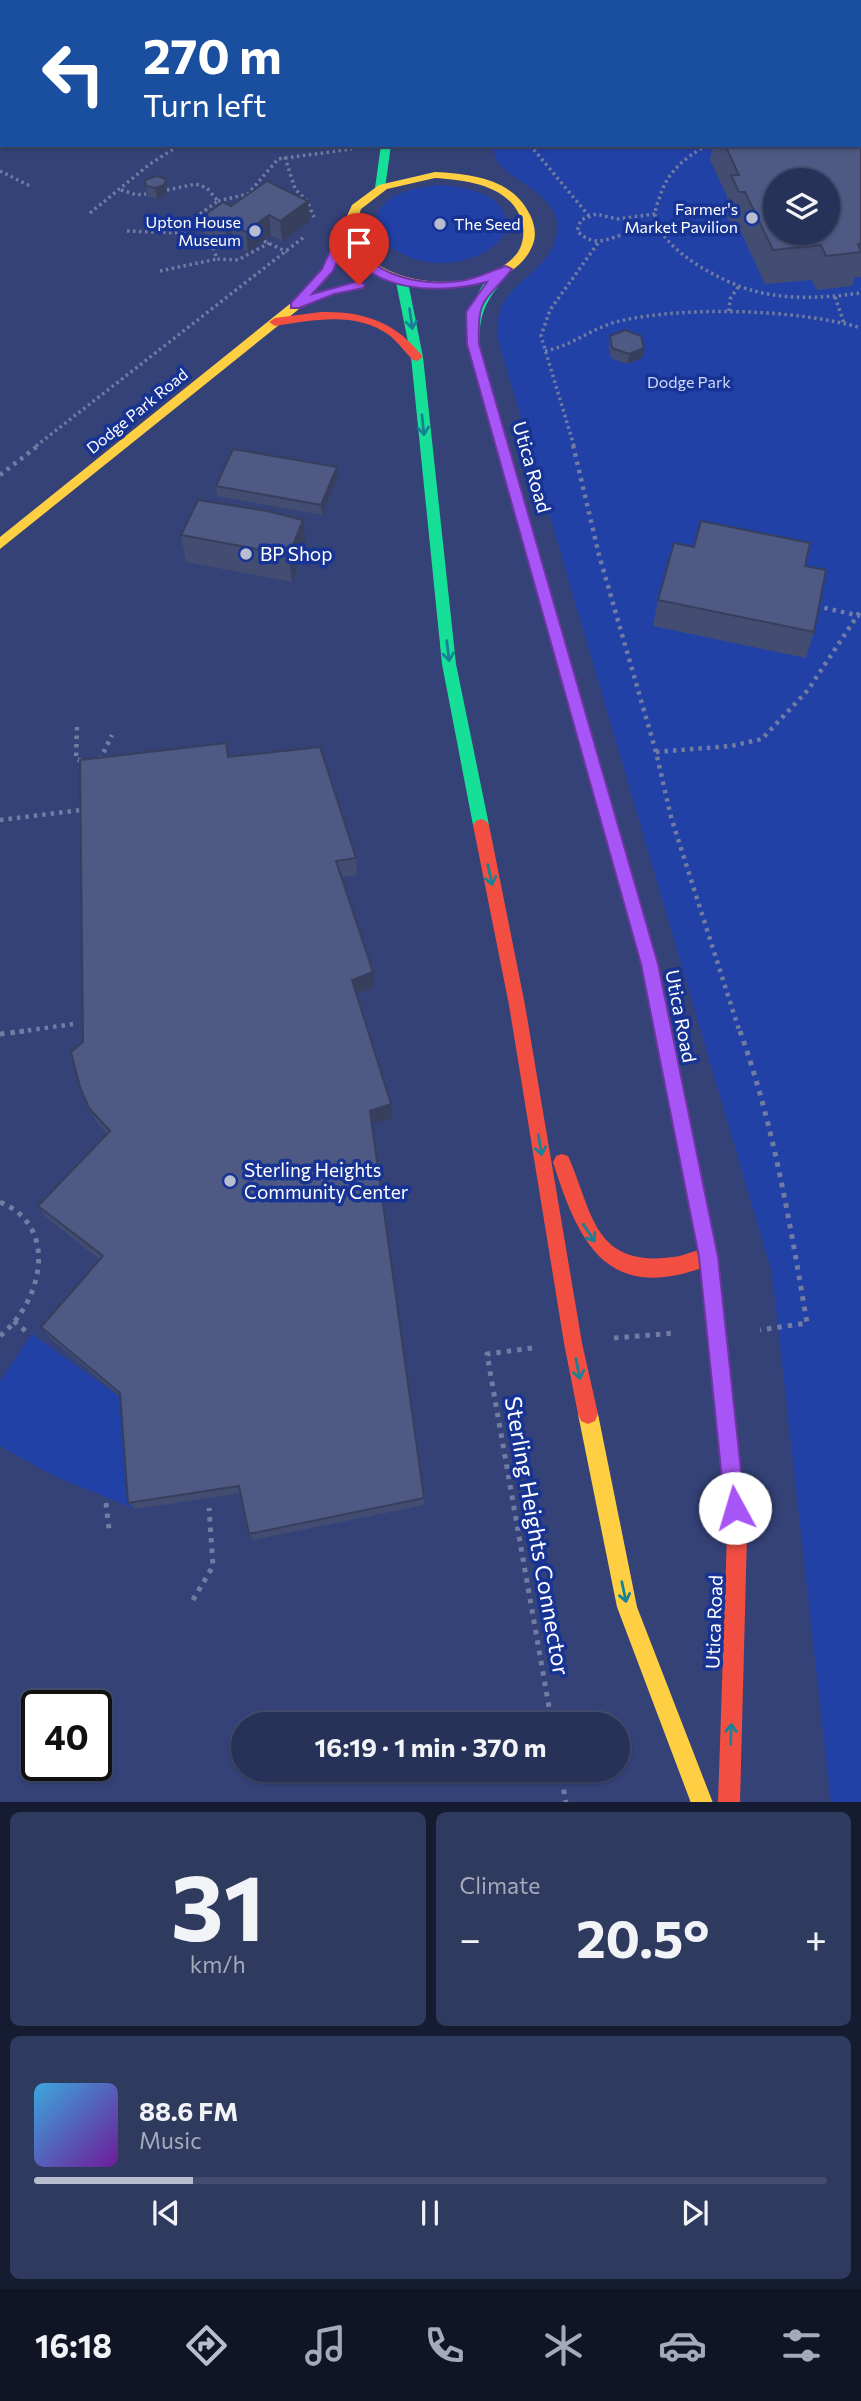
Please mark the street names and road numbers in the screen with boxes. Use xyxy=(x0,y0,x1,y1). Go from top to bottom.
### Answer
street label: Dodge Park Road xyxy=(82,364,191,457)
street label: Utica Road xyxy=(508,419,556,515)
street label: Utica Road xyxy=(661,968,702,1064)
street label: Sterling Heights Connector xyxy=(500,1394,576,1677)
street label: Utica Road xyxy=(700,1575,727,1669)

